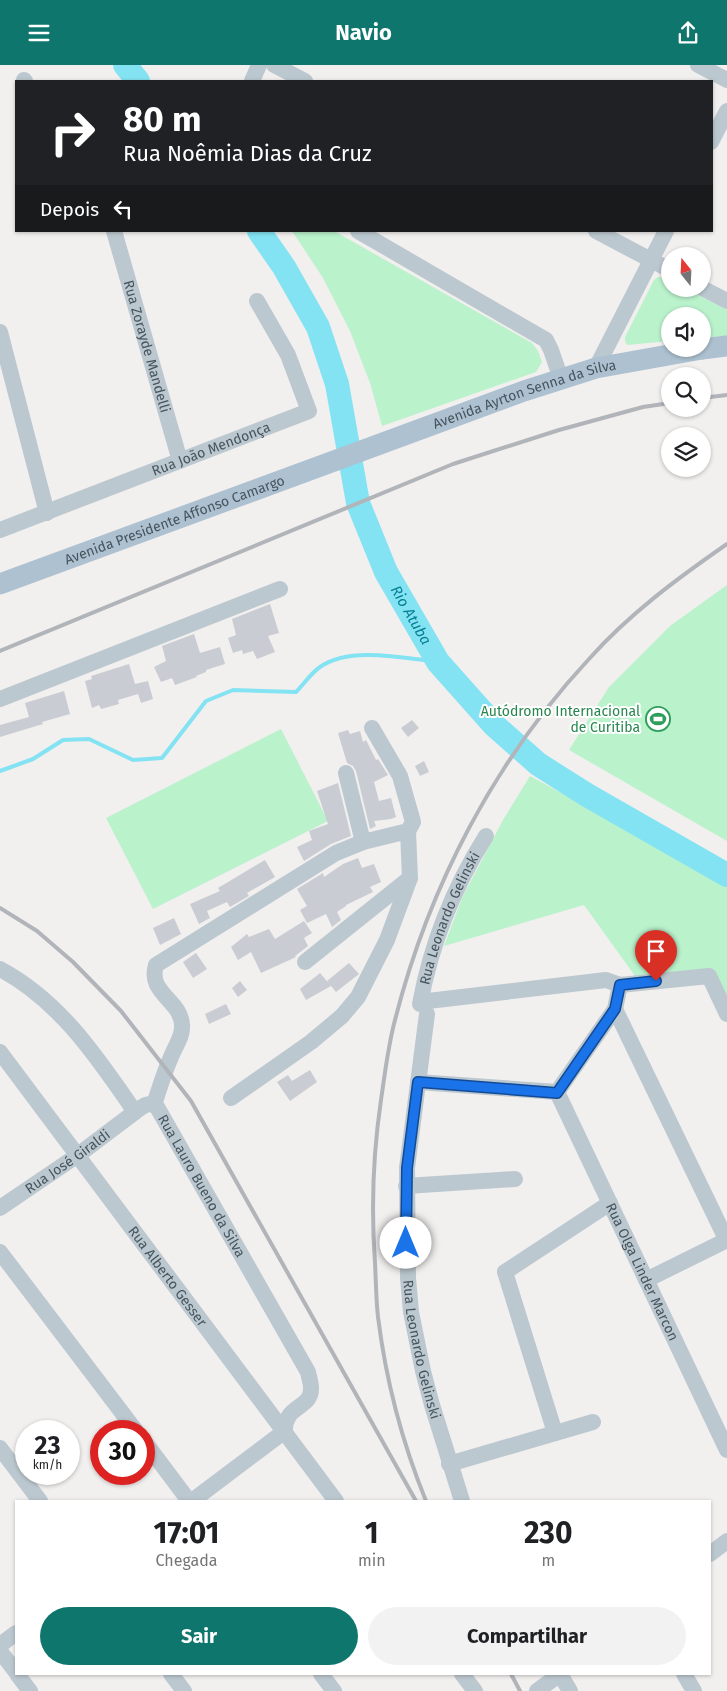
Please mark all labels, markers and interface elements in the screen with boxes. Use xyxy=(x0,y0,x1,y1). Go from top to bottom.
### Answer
icon: menu xyxy=(25,19,53,47)
text: Navio xyxy=(335,19,392,46)
icon: share xyxy=(674,19,702,47)
text: 80 m xyxy=(123,98,202,140)
icon: right xyxy=(40,100,105,165)
text: Rua Noêmia Dias da Cruz xyxy=(123,140,372,167)
icon: left xyxy=(109,195,137,223)
text: Depois xyxy=(40,198,99,221)
north arrow xyxy=(661,247,711,297)
map controls xyxy=(661,247,711,477)
street label: Rua Zorayde Mandelli xyxy=(120,278,174,415)
button: sound xyxy=(661,307,711,357)
street label: Avenida Ayrton Senna da Silva xyxy=(430,356,617,432)
button: search xyxy=(661,367,711,417)
street label: Rua João Mendonça xyxy=(149,418,273,479)
button: layers xyxy=(661,427,711,477)
street label: Avenida Presidente Affonso Camargo xyxy=(62,471,287,568)
water label: Rio Atuba xyxy=(387,582,435,648)
place label: Autódromo Internacional de Curitiba xyxy=(481,703,640,736)
sports icon: Autódromo Internacional de Curitiba xyxy=(645,706,671,732)
street label: Rua Leonardo Gelinski xyxy=(416,849,483,986)
pin xyxy=(635,930,677,981)
icon: arrive xyxy=(642,937,670,965)
street label: Rua Lauro Bueno da Silva xyxy=(154,1111,249,1260)
street label: Rua José Giraldi xyxy=(22,1126,113,1197)
street label: Rua Olga Linder Marcon xyxy=(602,1200,682,1344)
position arrow xyxy=(379,1216,431,1268)
street label: Rua Alberto Gesser xyxy=(125,1223,211,1330)
street label: Rua Leonardo Gelinski xyxy=(400,1279,444,1421)
speed limit sign: 30 xyxy=(90,1420,155,1485)
text: 23 xyxy=(35,1431,60,1461)
text: km/h xyxy=(33,1458,62,1472)
text: 17:01 xyxy=(153,1515,219,1551)
text: 1 xyxy=(365,1515,379,1551)
text: 230 xyxy=(524,1515,573,1551)
text: Chegada xyxy=(156,1551,217,1570)
text: min xyxy=(358,1551,386,1570)
text: m xyxy=(541,1551,555,1570)
button: Sair xyxy=(40,1607,358,1665)
button: Compartilhar xyxy=(368,1607,686,1665)

